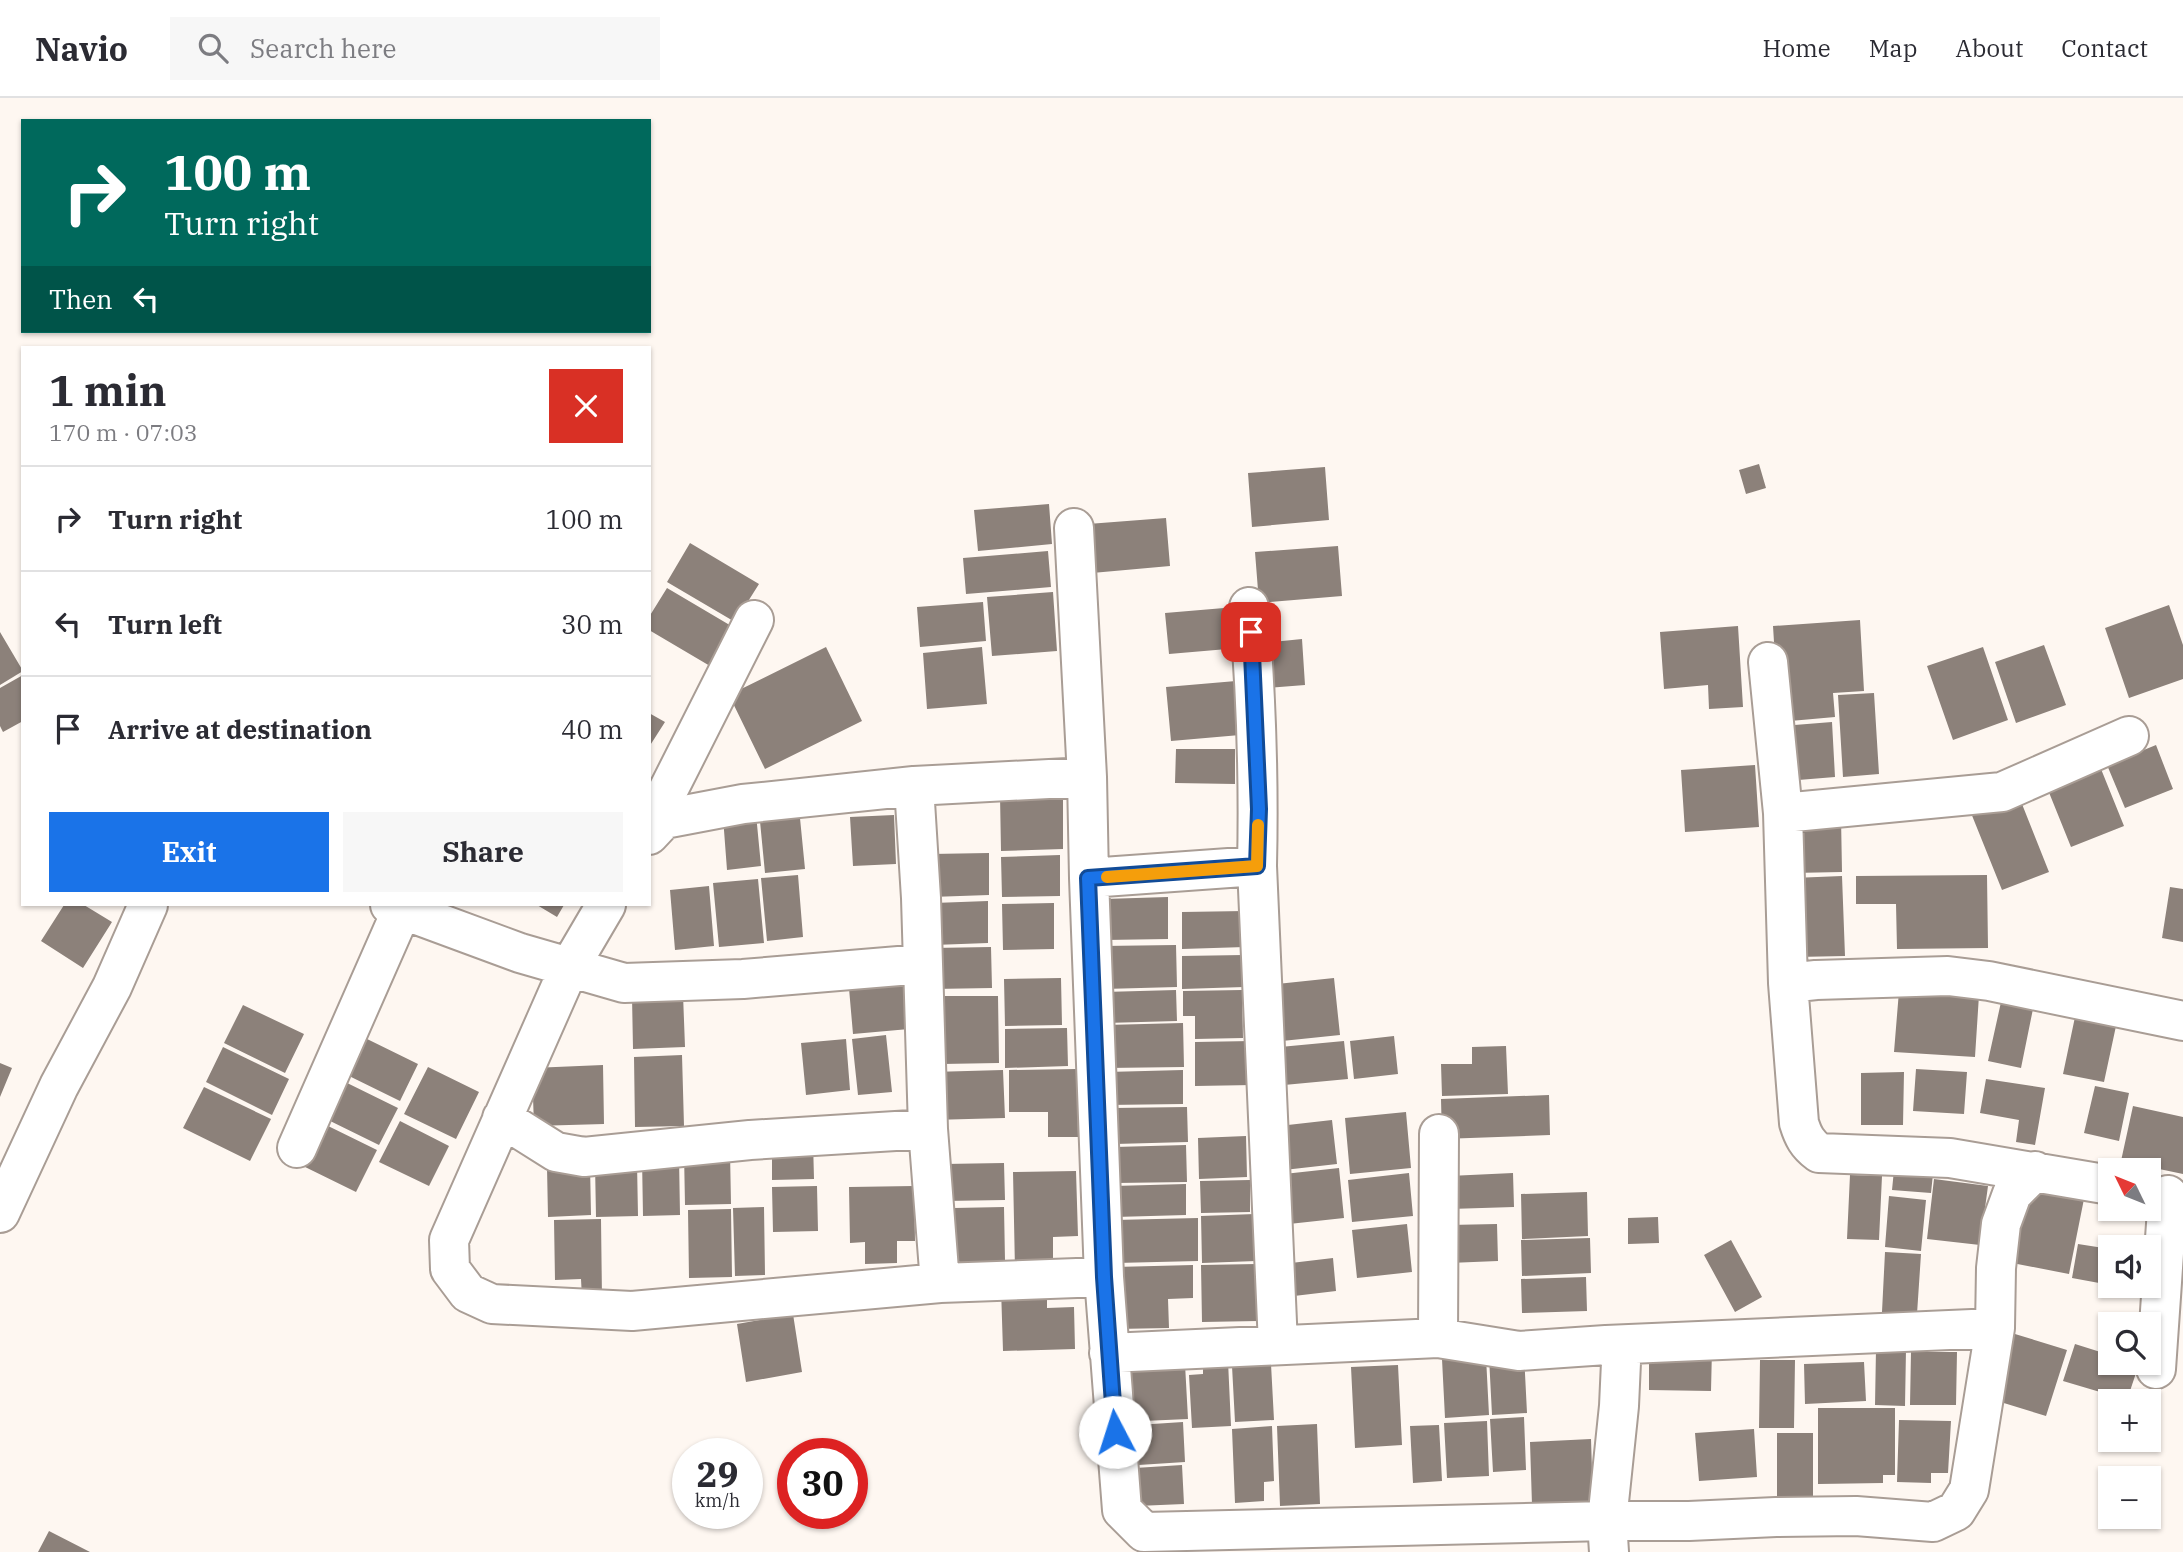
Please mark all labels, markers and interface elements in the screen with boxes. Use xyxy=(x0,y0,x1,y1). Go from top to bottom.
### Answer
search box xyxy=(170,17,660,80)
text: Navio xyxy=(35,27,128,70)
icon: search xyxy=(194,29,232,67)
text: Search here xyxy=(250,31,396,65)
text: Home xyxy=(1763,32,1831,64)
text: Map xyxy=(1869,32,1917,64)
text: About xyxy=(1955,32,2023,64)
text: Contact xyxy=(2061,32,2148,64)
text: 100 m xyxy=(164,140,311,203)
icon: right xyxy=(49,147,140,238)
text: Turn right xyxy=(164,202,319,244)
icon: left xyxy=(127,280,165,318)
text: Then xyxy=(49,282,113,316)
text: 1 min xyxy=(49,363,167,418)
button: close xyxy=(549,369,623,443)
text: 170 m · 07:03 xyxy=(49,417,198,447)
icon: right xyxy=(49,500,87,538)
text: Turn right xyxy=(108,502,242,536)
text: 100 m xyxy=(545,502,623,536)
pin xyxy=(1221,602,1281,662)
icon: left xyxy=(49,605,87,643)
text: Turn left xyxy=(108,607,222,641)
text: 30 m xyxy=(561,607,623,641)
icon: arrive xyxy=(1232,613,1270,651)
icon: arrive xyxy=(49,710,87,748)
text: Arrive at destination xyxy=(108,712,372,746)
text: 40 m xyxy=(561,712,623,746)
button: Exit xyxy=(49,812,329,892)
button: Share xyxy=(343,812,623,892)
north arrow xyxy=(2098,1158,2161,1222)
map controls xyxy=(2098,1158,2161,1529)
button: sound xyxy=(2098,1235,2161,1298)
button: search xyxy=(2098,1312,2161,1375)
button: + xyxy=(2098,1389,2161,1452)
position arrow xyxy=(1078,1395,1152,1469)
speed limit sign: 30 xyxy=(777,1438,868,1529)
text: 29 xyxy=(696,1451,739,1497)
button: − xyxy=(2098,1466,2161,1529)
text: km/h xyxy=(695,1489,740,1512)

